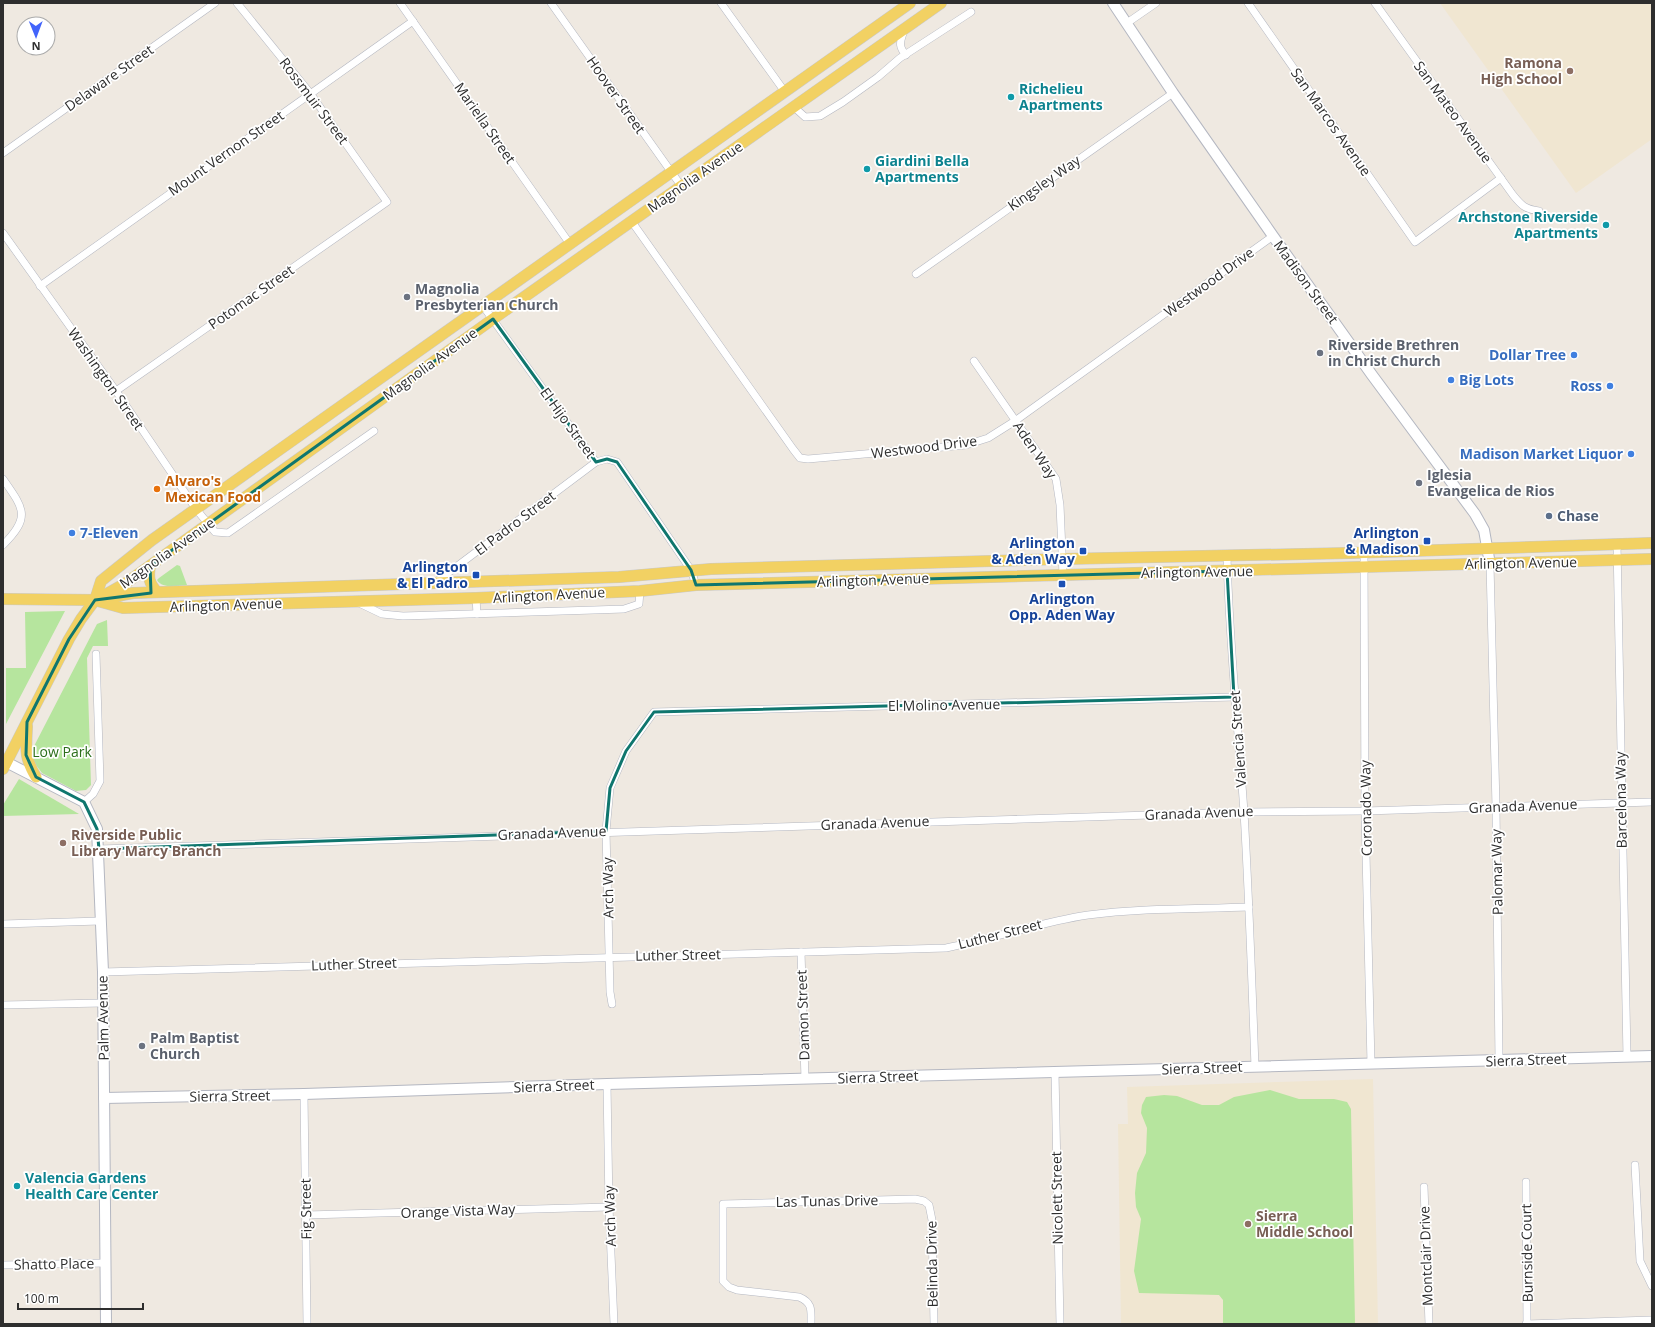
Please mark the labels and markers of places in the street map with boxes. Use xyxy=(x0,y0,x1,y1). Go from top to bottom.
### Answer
place label: Ramona High School xyxy=(1481,53,1562,88)
marker: Ramona High School xyxy=(1565,66,1575,76)
place label: Richelieu Apartments xyxy=(1019,79,1103,114)
marker: Richelieu Apartments xyxy=(1006,92,1016,102)
place label: Giardini Bella Apartments xyxy=(875,151,969,186)
marker: Giardini Bella Apartments xyxy=(862,164,872,174)
place label: Archstone Riverside Apartments xyxy=(1458,207,1598,242)
marker: Archstone Riverside Apartments xyxy=(1601,220,1611,230)
place label: Magnolia Presbyterian Church xyxy=(415,279,559,314)
marker: Magnolia Presbyterian Church xyxy=(402,292,412,302)
place label: Riverside Brethren in Christ Church xyxy=(1328,335,1459,370)
place label: Dollar Tree xyxy=(1489,345,1566,364)
marker: Riverside Brethren in Christ Church xyxy=(1315,348,1325,358)
marker: Dollar Tree xyxy=(1569,350,1579,360)
place label: Big Lots xyxy=(1459,370,1514,389)
marker: Big Lots xyxy=(1446,375,1456,385)
place label: Ross xyxy=(1570,376,1602,395)
marker: Ross xyxy=(1605,381,1615,391)
place label: Madison Market Liquor xyxy=(1460,444,1624,463)
marker: Madison Market Liquor xyxy=(1626,449,1636,459)
place label: Iglesia Evangelica de Rios xyxy=(1427,465,1554,500)
place label: Alvaro's Mexican Food xyxy=(165,471,261,506)
marker: Iglesia Evangelica de Rios xyxy=(1414,478,1424,488)
marker: Alvaro's Mexican Food xyxy=(152,484,162,494)
place label: Chase xyxy=(1557,506,1599,525)
marker: Chase xyxy=(1544,511,1554,521)
place label: 7-Eleven xyxy=(80,523,138,542)
place label: Arlington & Madison xyxy=(1345,523,1419,558)
marker: 7-Eleven xyxy=(67,528,77,538)
place label: Arlington & Aden Way xyxy=(991,533,1075,568)
marker: Arlington & Madison xyxy=(1422,536,1432,546)
marker: Arlington & Aden Way xyxy=(1078,546,1088,556)
place label: Arlington & El Padro xyxy=(397,557,468,592)
marker: Arlington & El Padro xyxy=(471,570,481,580)
marker: Arlington Opp. Aden Way xyxy=(1057,579,1067,589)
place label: Arlington Opp. Aden Way xyxy=(1009,589,1115,624)
place label: Riverside Public Library Marcy Branch xyxy=(71,825,221,860)
marker: Riverside Public Library Marcy Branch xyxy=(58,838,68,848)
place label: Palm Baptist Church xyxy=(150,1028,239,1063)
marker: Palm Baptist Church xyxy=(137,1041,147,1051)
place label: Valencia Gardens Health Care Center xyxy=(25,1168,159,1203)
marker: Valencia Gardens Health Care Center xyxy=(12,1181,22,1191)
place label: Sierra Middle School xyxy=(1256,1206,1353,1241)
marker: Sierra Middle School xyxy=(1243,1219,1253,1229)

